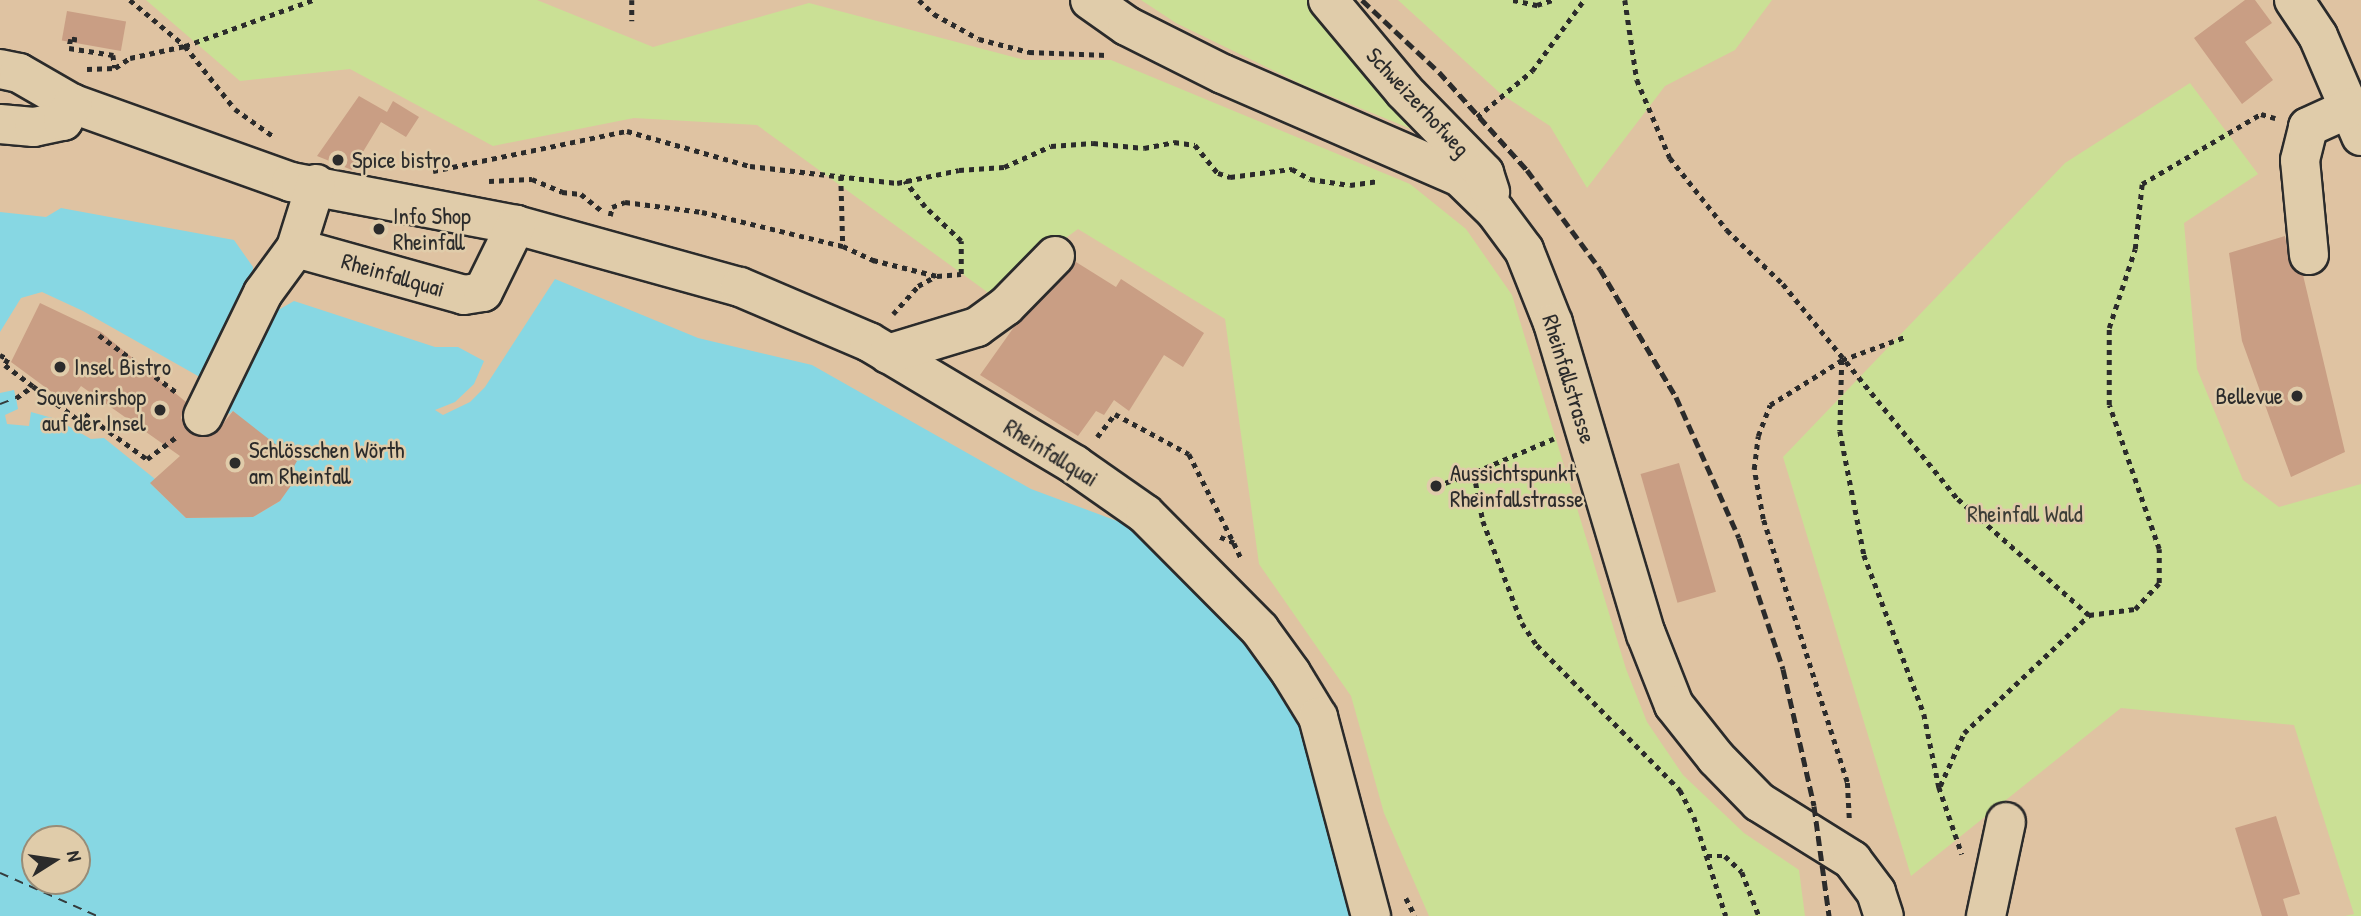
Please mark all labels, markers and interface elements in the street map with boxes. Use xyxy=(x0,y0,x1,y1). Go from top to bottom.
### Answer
street label: Schweizerhofweg xyxy=(1360,42,1476,162)
place label: Spice bistro xyxy=(352,146,450,174)
marker: Spice bistro xyxy=(330,152,346,168)
place label: Info Shop Rheinfall xyxy=(393,202,471,256)
marker: Info Shop Rheinfall xyxy=(371,221,387,237)
street label: Rheinfallquai xyxy=(338,247,448,303)
street label: Rheinfallstrasse xyxy=(1536,311,1602,447)
place label: Insel Bistro xyxy=(74,353,171,381)
marker: Insel Bistro xyxy=(52,359,68,375)
place label: Bellevue xyxy=(2216,382,2283,410)
place label: Souvenirshop auf der Insel xyxy=(37,383,146,437)
marker: Bellevue xyxy=(2289,388,2305,404)
marker: Souvenirshop auf der Insel xyxy=(152,402,168,418)
street label: Rheinfallquai xyxy=(999,413,1103,493)
place label: Schlösschen Wörth am Rheinfall xyxy=(249,436,405,490)
marker: Schlösschen Wörth am Rheinfall xyxy=(227,455,243,471)
place label: Aussichtspunkt Rheinfallstrasse xyxy=(1450,459,1583,513)
marker: Aussichtspunkt Rheinfallstrasse xyxy=(1428,478,1444,494)
park label: Rheinfall Wald xyxy=(1967,500,2083,528)
north arrow xyxy=(21,825,91,895)
text: N xyxy=(61,848,88,864)

